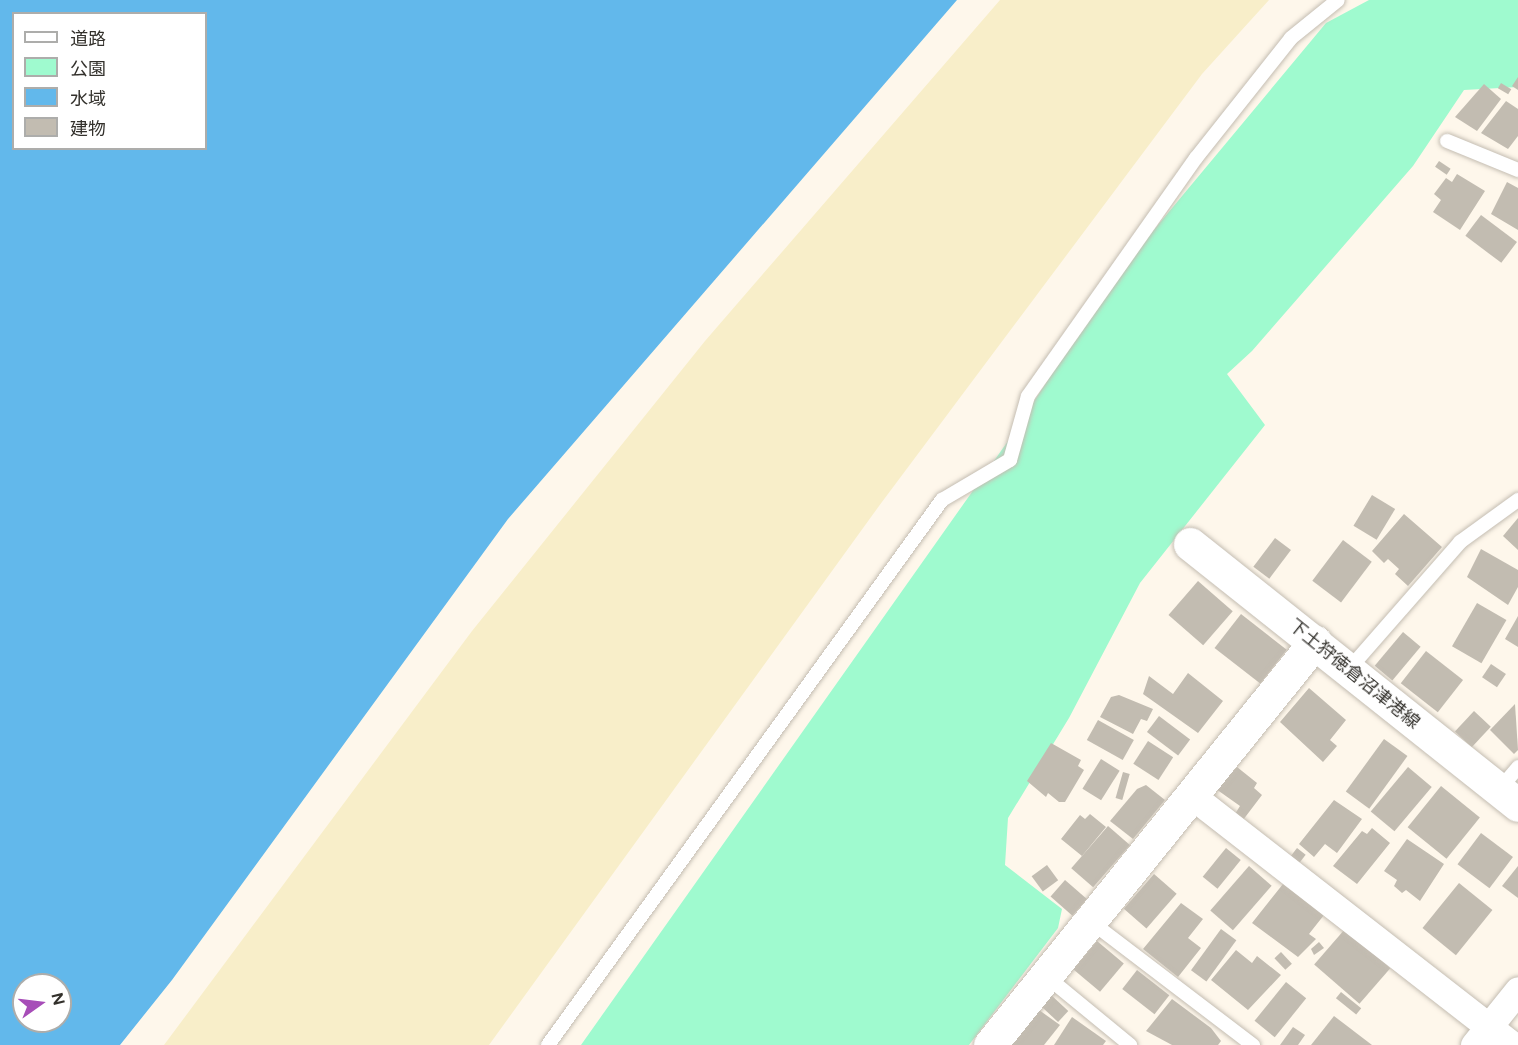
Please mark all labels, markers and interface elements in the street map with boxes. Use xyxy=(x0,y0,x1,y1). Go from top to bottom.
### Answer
legend xyxy=(12,12,207,150)
text: 道路 xyxy=(70,28,106,50)
text: 公園 xyxy=(70,58,106,80)
text: 水域 xyxy=(70,88,106,110)
text: 建物 xyxy=(70,118,106,140)
street label: 下土狩徳倉沼津港線 xyxy=(1284,615,1424,733)
north arrow xyxy=(12,973,72,1033)
text: N xyxy=(47,991,69,1007)

